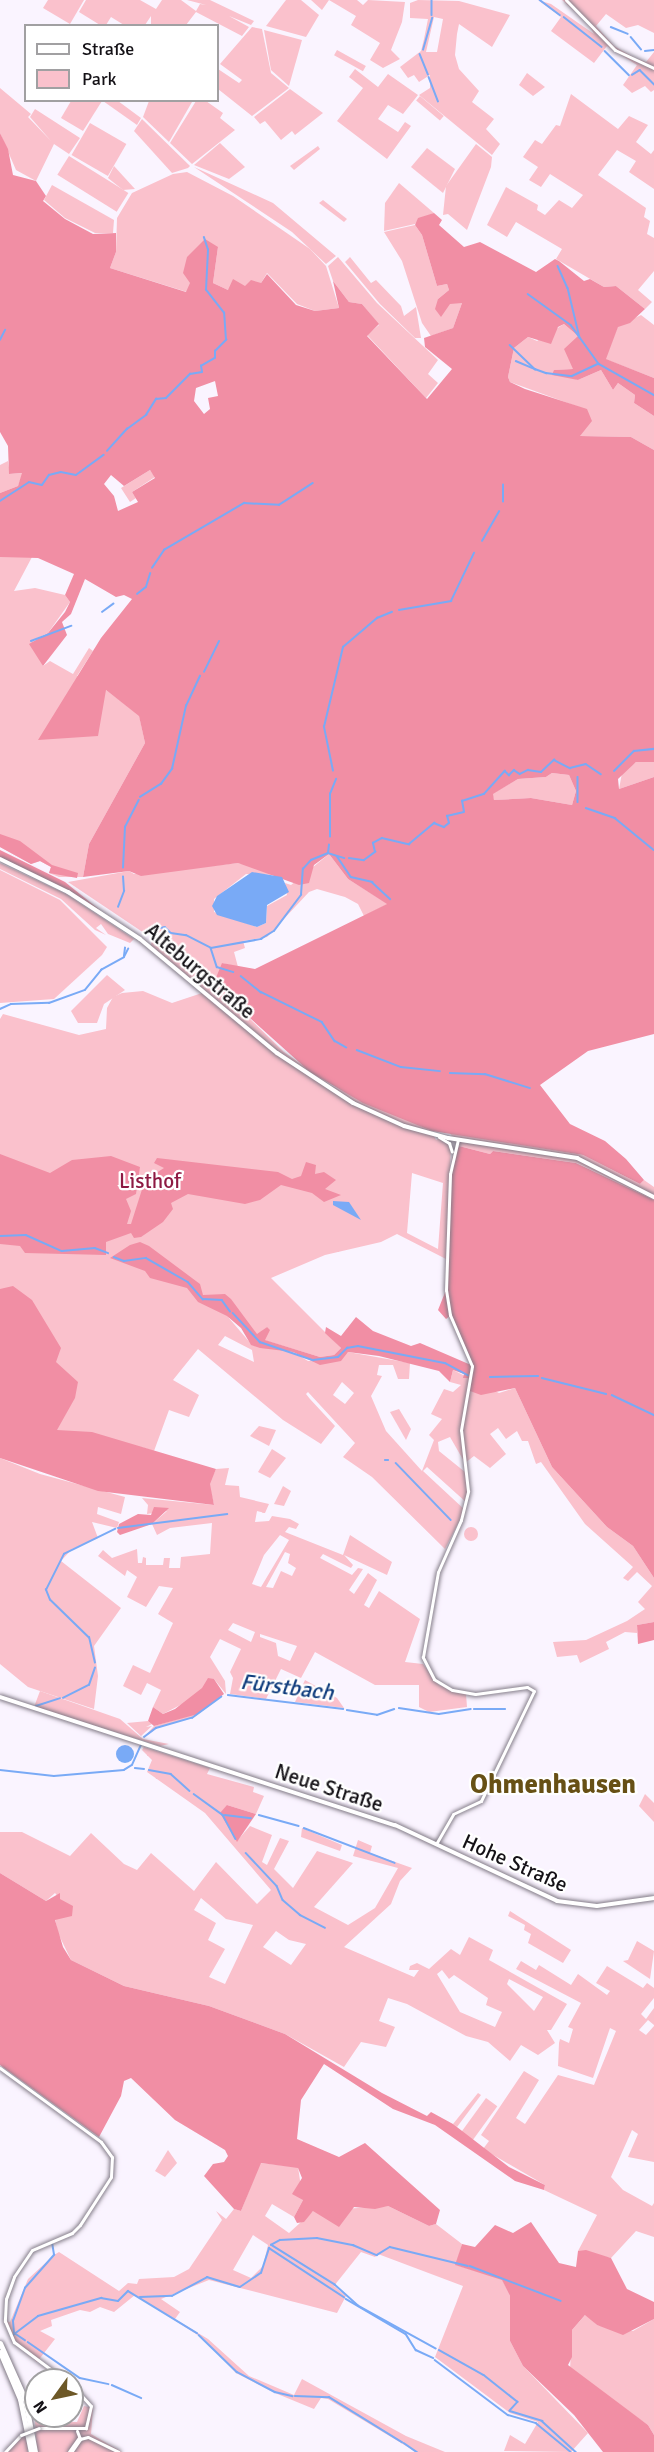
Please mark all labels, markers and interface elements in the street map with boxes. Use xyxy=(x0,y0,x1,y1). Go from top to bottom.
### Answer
legend xyxy=(24,24,219,102)
text: Straße xyxy=(82,38,134,60)
text: Park xyxy=(82,68,117,90)
street label: Alteburgstraße xyxy=(140,918,260,1024)
park label: Listhof xyxy=(119,1168,181,1194)
water label: Fürstbach xyxy=(239,1668,335,1706)
street label: Neue Straße xyxy=(272,1759,386,1817)
district label: Ohmenhausen xyxy=(470,1769,636,1801)
street label: Hohe Straße xyxy=(458,1829,572,1897)
north arrow xyxy=(24,2368,84,2428)
text: N xyxy=(29,2397,52,2417)

